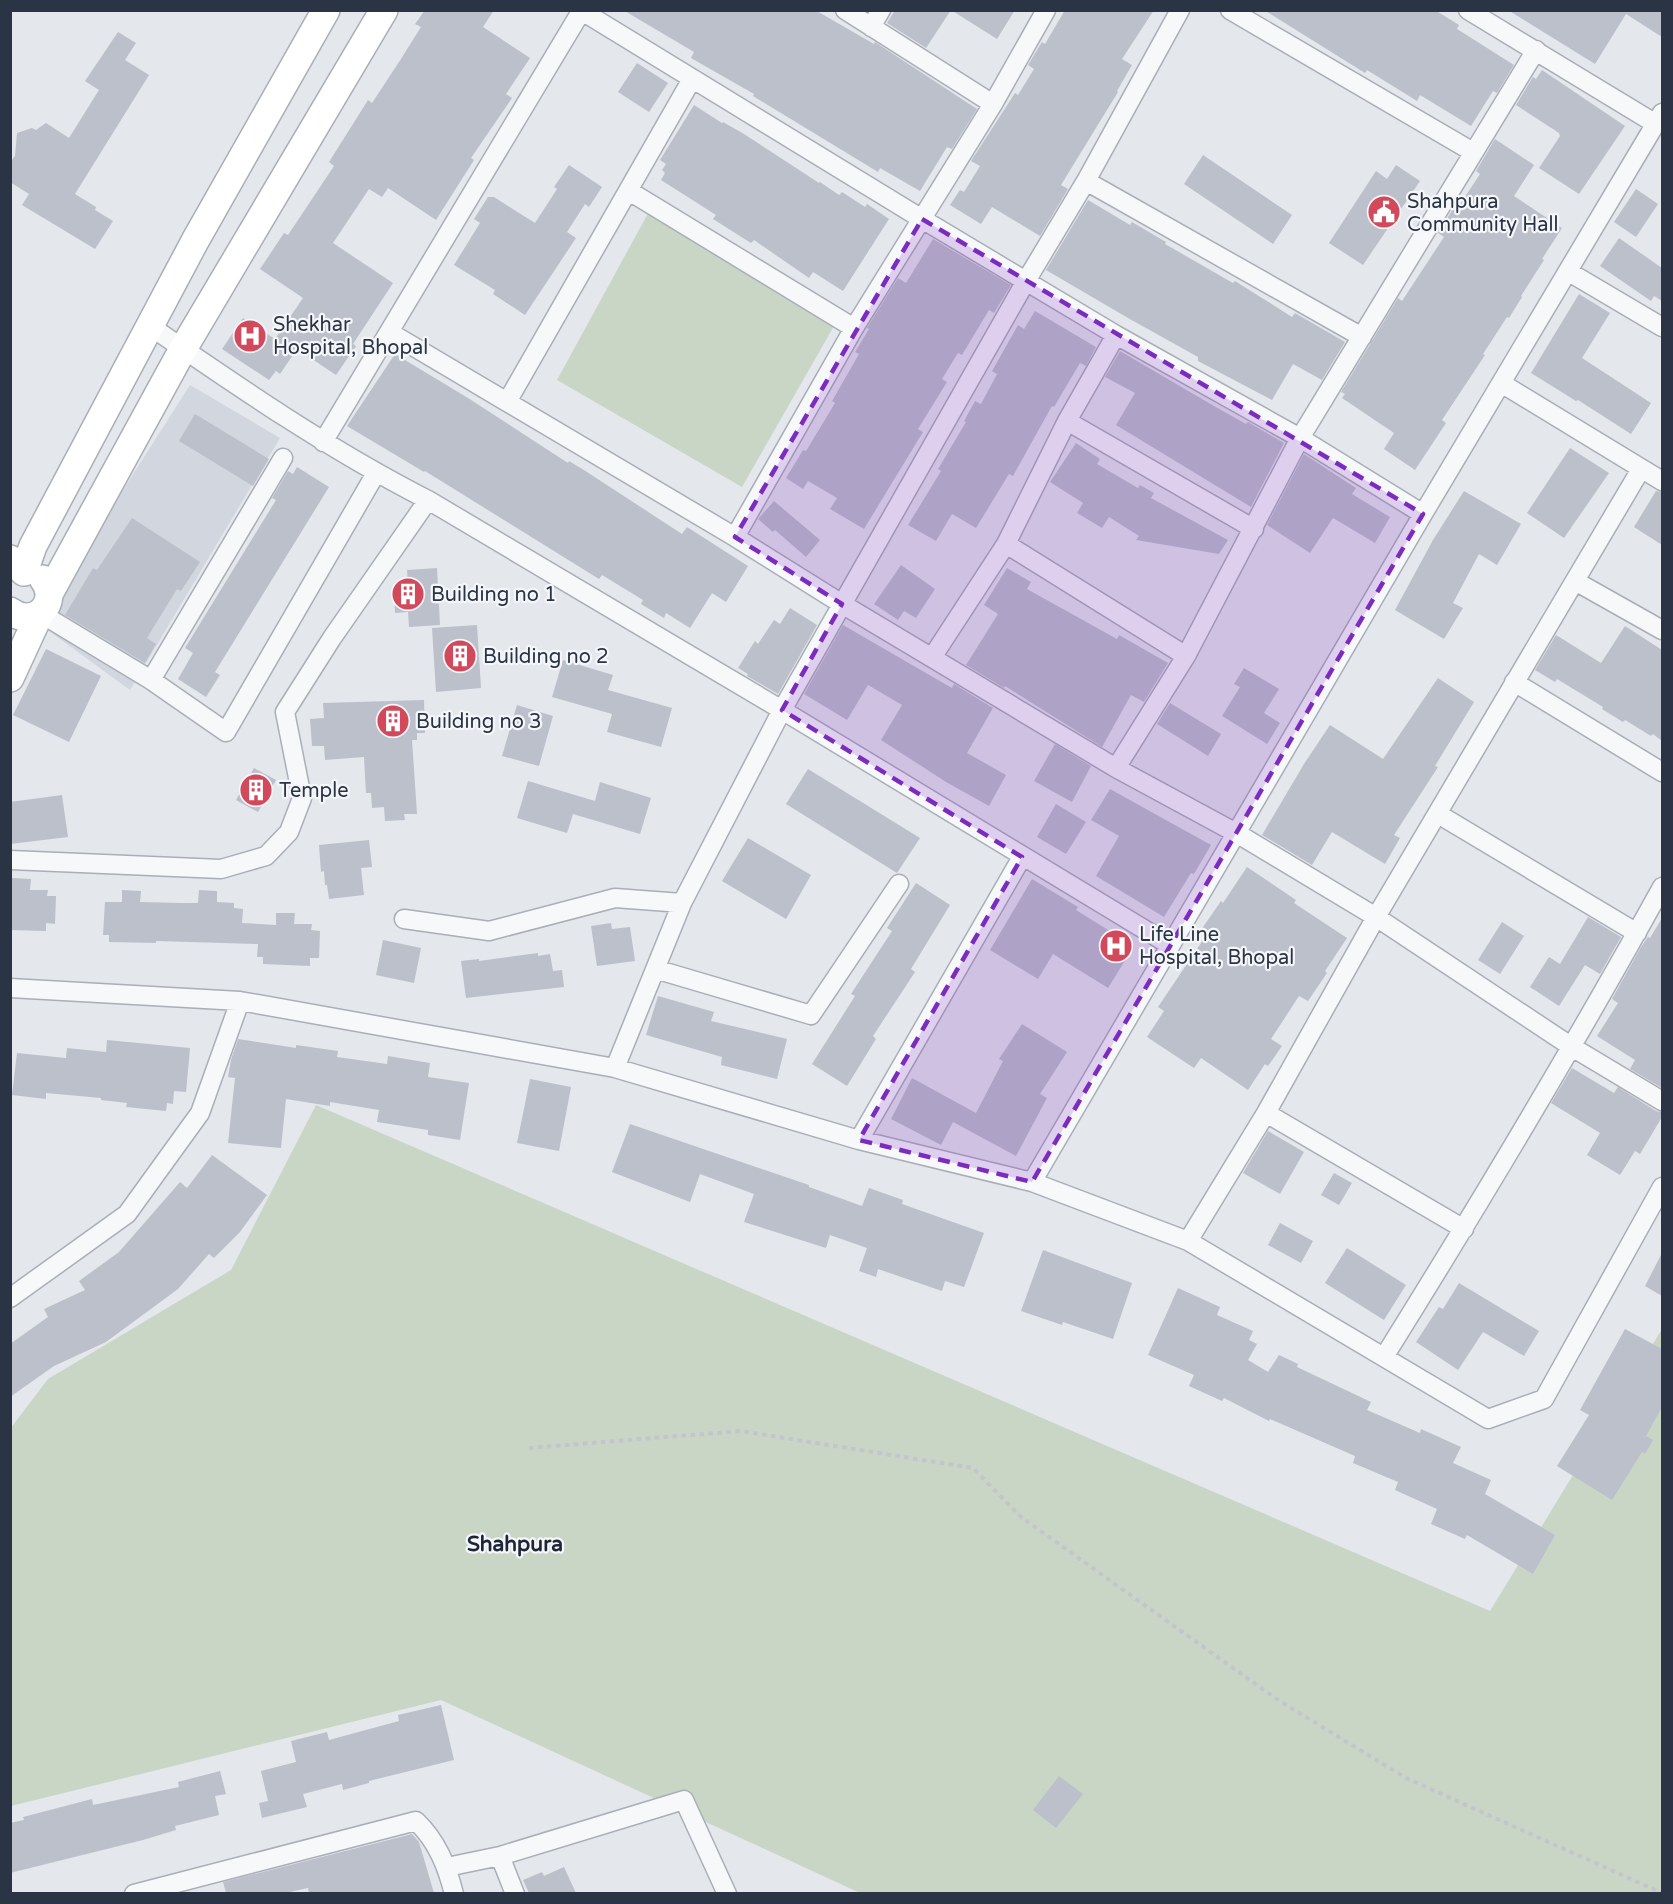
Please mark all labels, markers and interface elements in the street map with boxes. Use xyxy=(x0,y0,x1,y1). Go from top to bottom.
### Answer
place label: Shahpura Community Hall xyxy=(1407,190,1559,237)
public building icon: Shahpura Community Hall xyxy=(1366,194,1402,230)
place label: Shekhar Hospital, Bhopal xyxy=(273,313,428,360)
hospital icon: Shekhar Hospital, Bhopal xyxy=(232,318,268,354)
building icon: Building no 1 xyxy=(390,576,426,612)
place label: Building no 1 xyxy=(431,583,557,607)
building icon: Building no 2 xyxy=(442,638,478,674)
place label: Building no 2 xyxy=(483,645,609,669)
building icon: Building no 3 xyxy=(375,703,411,739)
place label: Building no 3 xyxy=(416,710,542,734)
building icon: Temple xyxy=(238,772,274,808)
place label: Temple xyxy=(279,779,349,803)
place label: Life Line Hospital, Bhopal xyxy=(1139,923,1294,970)
hospital icon: Life Line Hospital, Bhopal xyxy=(1098,928,1134,964)
district label: Shahpura xyxy=(467,1532,563,1557)

